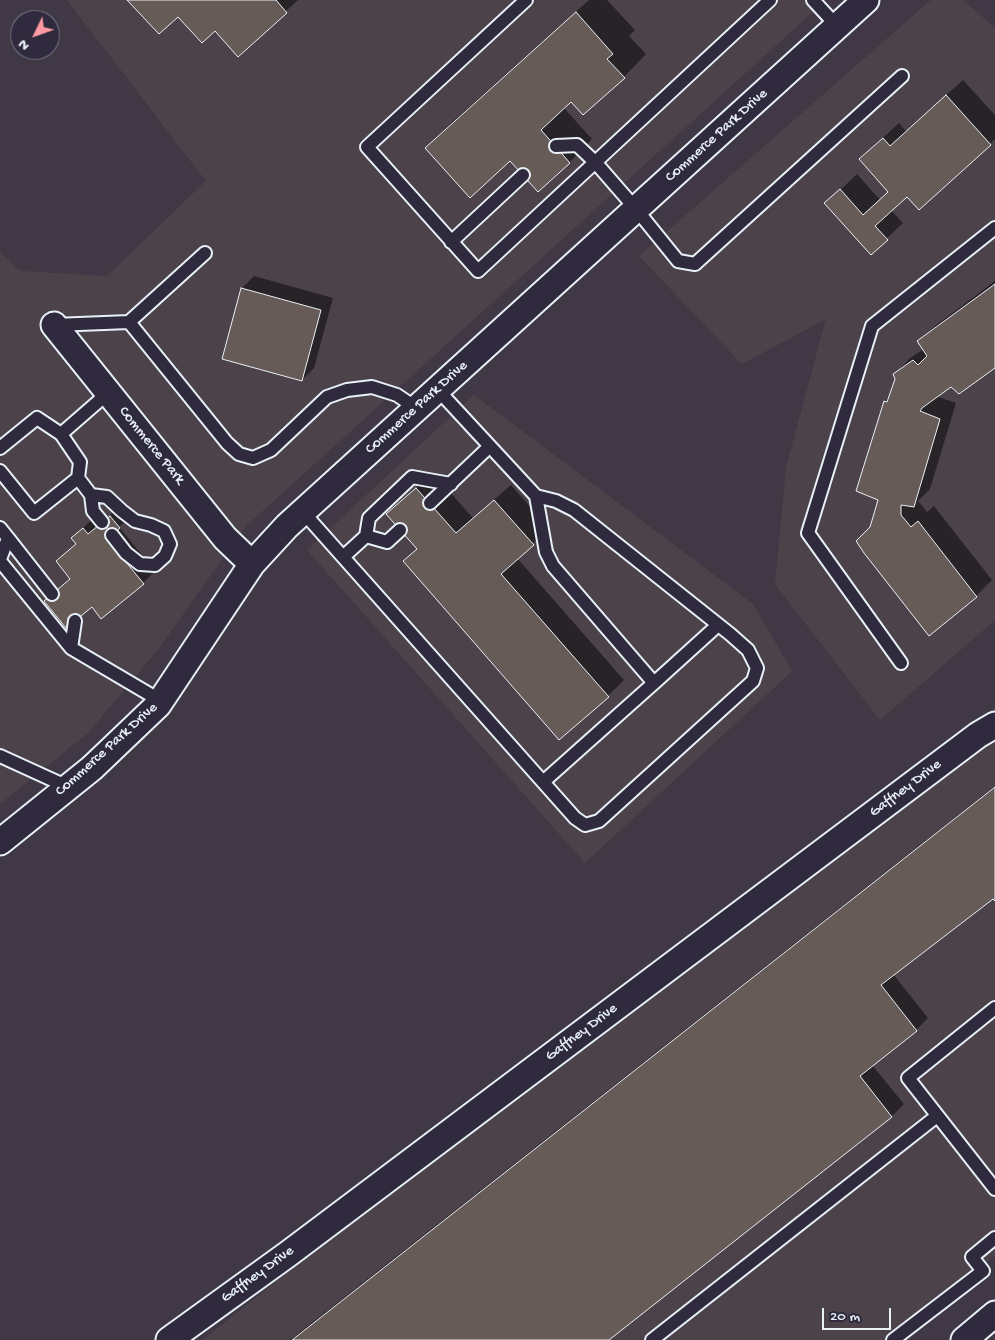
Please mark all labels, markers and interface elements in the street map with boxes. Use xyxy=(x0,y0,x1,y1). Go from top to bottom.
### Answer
north arrow xyxy=(10,10,60,60)
text: N xyxy=(15,36,34,54)
street label: Commerce Park Drive xyxy=(662,85,772,187)
street label: Commerce Park Drive xyxy=(362,357,472,459)
street label: Commerce Park xyxy=(114,403,188,489)
street label: Commerce Park Drive xyxy=(52,699,162,801)
street label: Gaffney Drive xyxy=(866,756,946,822)
street label: Gaffney Drive xyxy=(542,1000,622,1066)
street label: Gaffney Drive xyxy=(218,1243,298,1307)
scale bar xyxy=(825,1298,894,1330)
text: 20 m xyxy=(830,1308,860,1326)

